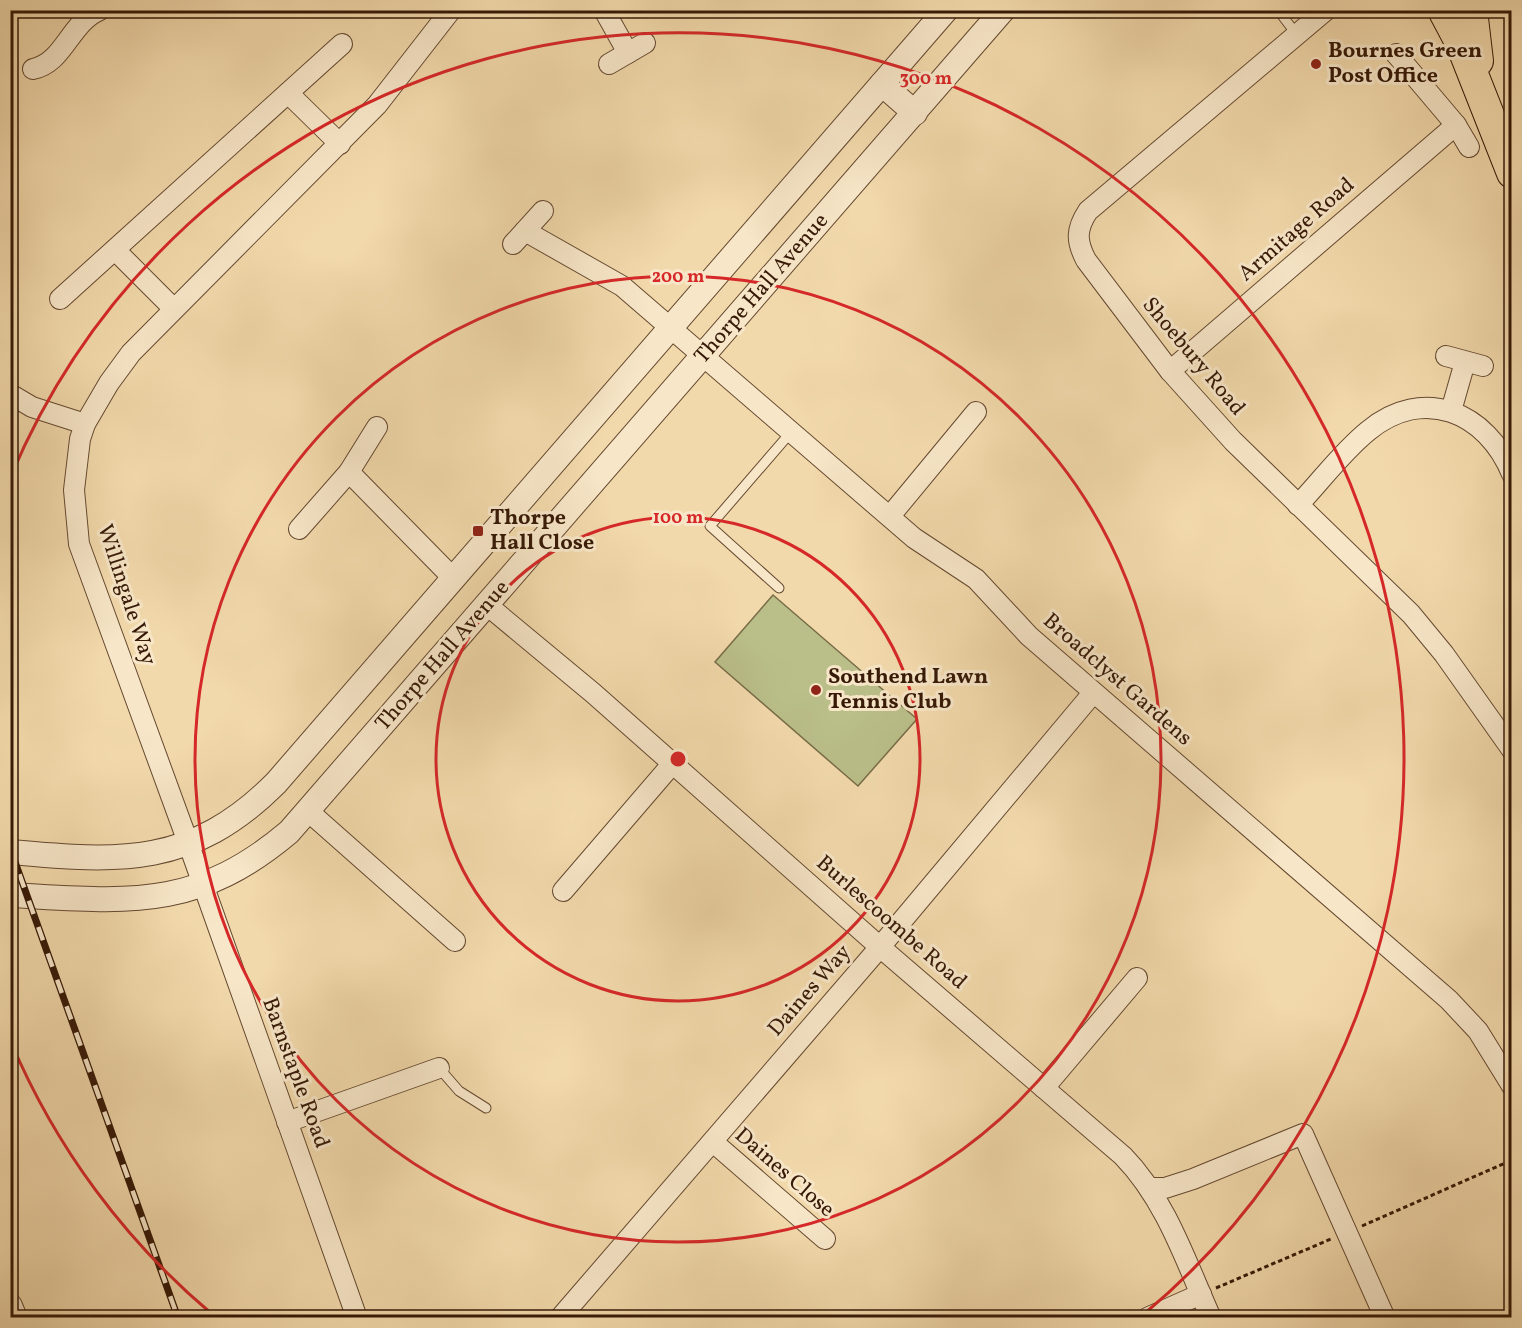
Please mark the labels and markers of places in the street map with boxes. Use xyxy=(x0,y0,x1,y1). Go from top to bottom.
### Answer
place label: Bournes Green Post Office xyxy=(1328,36,1482,92)
marker: Bournes Green Post Office xyxy=(1309,57,1323,71)
place label: Thorpe Hall Close xyxy=(490,503,594,559)
marker: Thorpe Hall Close xyxy=(471,524,485,538)
place label: Southend Lawn Tennis Club xyxy=(828,662,988,718)
marker: Southend Lawn Tennis Club xyxy=(809,683,823,697)
centre of rings xyxy=(668,749,688,769)

